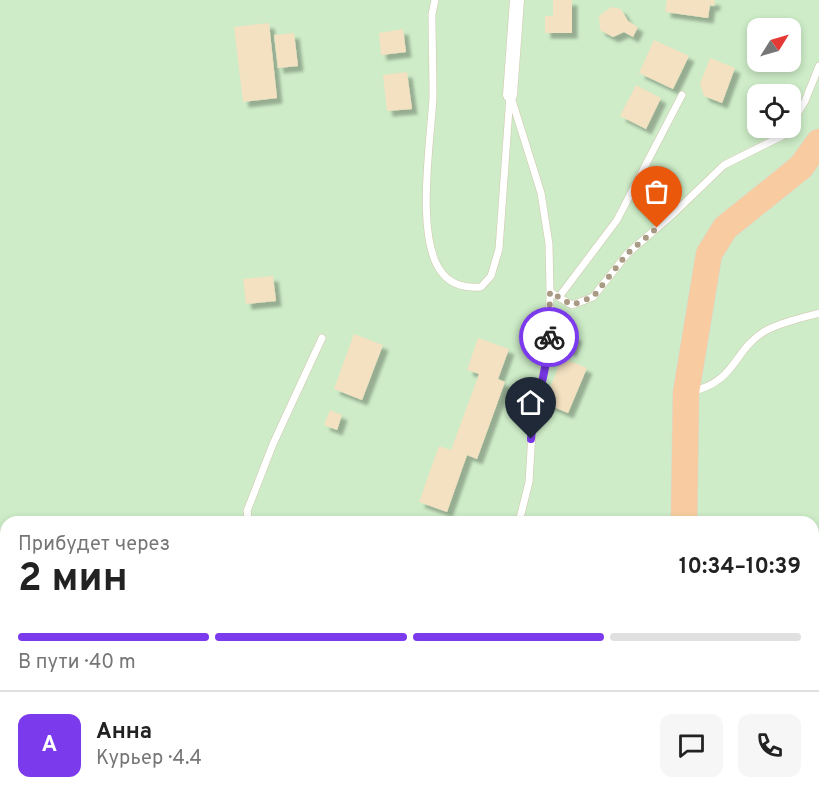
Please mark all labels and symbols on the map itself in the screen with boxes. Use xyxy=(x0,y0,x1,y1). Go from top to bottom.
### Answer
north arrow xyxy=(747,18,801,72)
pin xyxy=(631,166,682,228)
courier xyxy=(519,307,579,367)
pin xyxy=(505,377,556,439)

